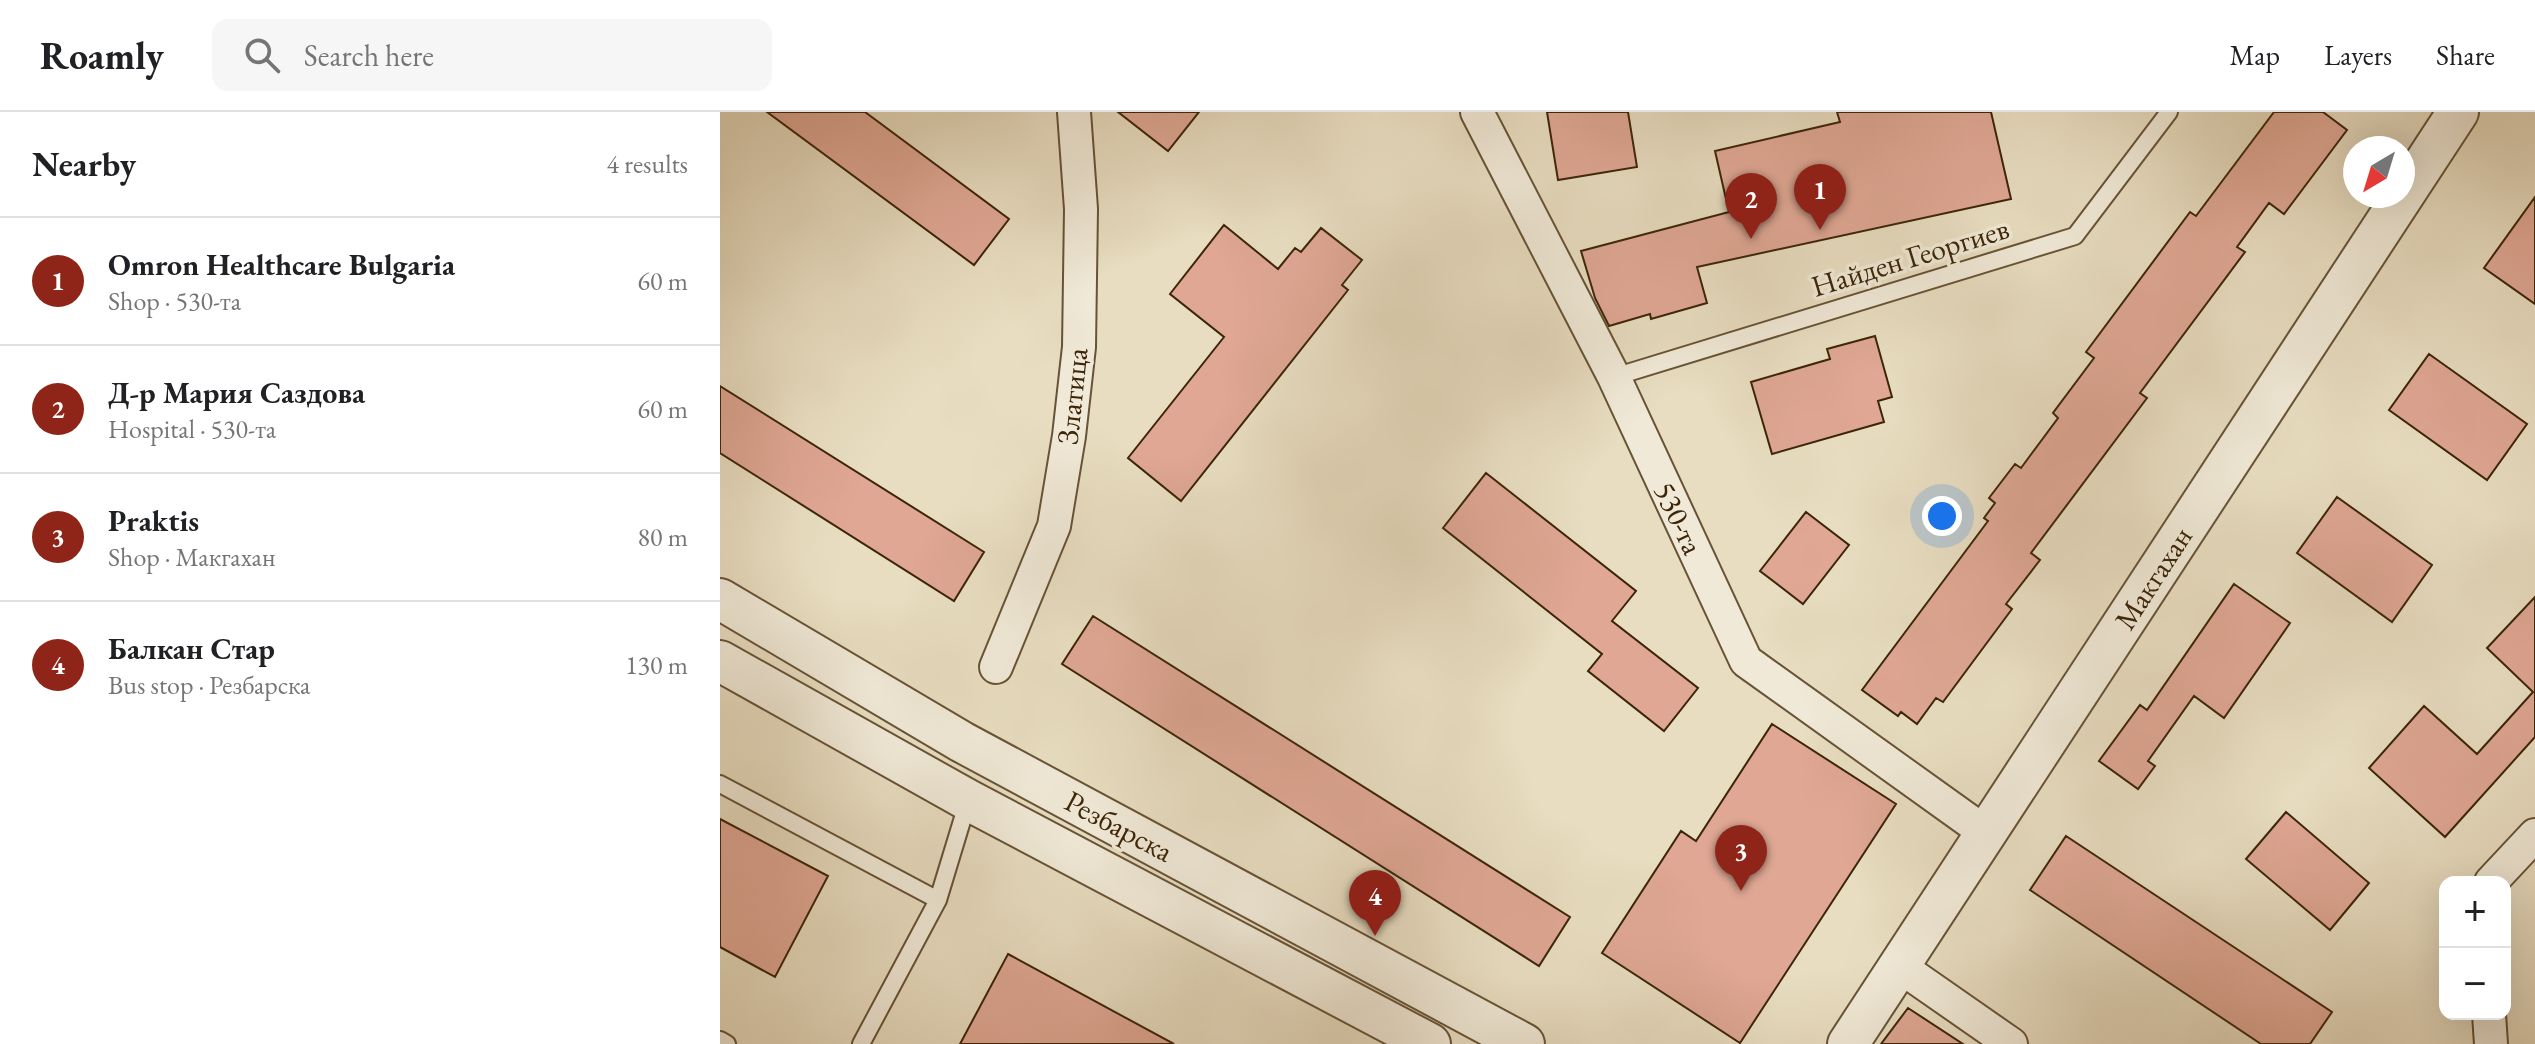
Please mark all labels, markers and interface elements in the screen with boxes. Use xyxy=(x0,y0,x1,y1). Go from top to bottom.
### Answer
search box xyxy=(212,19,772,91)
text: Roamly xyxy=(40,31,164,80)
icon: search xyxy=(240,33,284,77)
text: Search here xyxy=(304,36,434,75)
text: Map xyxy=(2230,37,2280,73)
text: Layers xyxy=(2324,37,2392,73)
text: Share xyxy=(2436,37,2495,73)
north arrow xyxy=(2343,136,2415,208)
text: Nearby xyxy=(32,142,136,186)
text: 4 results xyxy=(607,147,688,181)
pin: 1 xyxy=(1794,164,1846,230)
pin: 2 xyxy=(1725,173,1777,239)
street label: Найден Георгиев xyxy=(1806,208,2014,306)
text: Omron Healthcare Bulgaria xyxy=(108,245,455,284)
text: 1 xyxy=(51,264,65,298)
text: 60 m xyxy=(638,264,688,298)
text: Shop · 530-та xyxy=(108,284,241,318)
street label: Златица xyxy=(1048,346,1096,446)
text: Д-р Мария Саздова xyxy=(108,373,365,412)
text: 2 xyxy=(51,392,65,426)
text: 60 m xyxy=(638,392,688,426)
text: Hospital · 530-та xyxy=(108,412,276,446)
street label: 530-та xyxy=(1645,475,1713,561)
your location xyxy=(1922,496,1962,536)
text: Praktis xyxy=(108,501,199,540)
street label: Макгахан xyxy=(2105,519,2201,637)
text: 3 xyxy=(51,520,65,554)
text: 80 m xyxy=(638,520,688,554)
text: Shop · Макгахан xyxy=(108,540,275,574)
text: Балкан Стар xyxy=(108,629,275,668)
text: 4 xyxy=(51,648,65,682)
text: 130 m xyxy=(625,648,688,682)
text: Bus stop · Резбарска xyxy=(108,668,310,702)
street label: Резбарска xyxy=(1058,781,1180,871)
pin: 3 xyxy=(1715,825,1767,891)
pin: 4 xyxy=(1349,870,1401,936)
map controls xyxy=(2439,876,2511,1020)
button: + xyxy=(2439,876,2511,948)
button: − xyxy=(2439,948,2511,1020)

